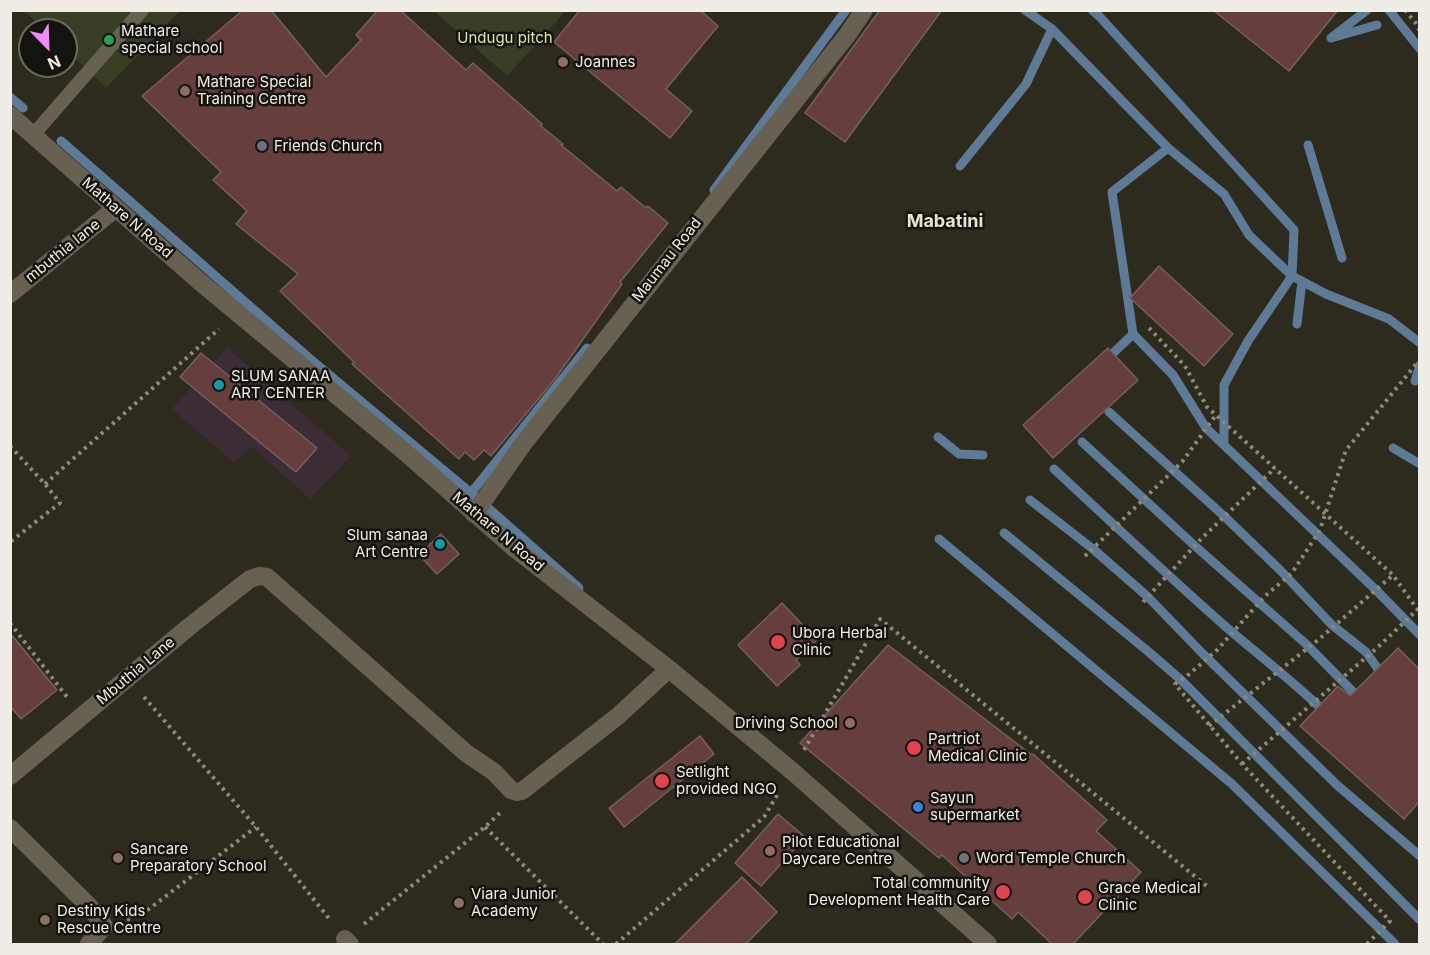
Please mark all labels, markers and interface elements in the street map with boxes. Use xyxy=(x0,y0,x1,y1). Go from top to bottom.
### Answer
north arrow xyxy=(18,18,78,78)
place label: Mathare special school xyxy=(121,22,222,57)
park label: Undugu pitch xyxy=(457,29,553,47)
marker: Mathare special school xyxy=(102,33,116,47)
text: N xyxy=(45,51,64,74)
place label: Joannes xyxy=(575,53,636,71)
marker: Joannes xyxy=(556,55,570,69)
place label: Mathare Special Training Centre xyxy=(197,73,311,108)
marker: Mathare Special Training Centre xyxy=(178,84,192,98)
place label: Friends Church xyxy=(274,137,382,155)
marker: Friends Church xyxy=(255,139,269,153)
street label: Mathare N Road xyxy=(78,174,176,262)
district label: Mabatini xyxy=(907,211,983,233)
street label: Maumau Road xyxy=(629,214,705,306)
street label: mbuthia lane xyxy=(22,215,104,287)
place label: SLUM SANAA ART CENTER xyxy=(231,367,330,402)
marker: SLUM SANAA ART CENTER xyxy=(212,378,226,392)
street label: Mathare N Road xyxy=(448,488,548,576)
place label: Slum sanaa Art Centre xyxy=(346,526,428,561)
marker: Slum sanaa Art Centre xyxy=(433,537,447,551)
place label: Ubora Herbal Clinic xyxy=(792,624,887,659)
street label: Mbuthia Lane xyxy=(93,633,179,709)
marker: Ubora Herbal Clinic xyxy=(769,633,787,651)
place label: Driving School xyxy=(735,714,838,732)
marker: Driving School xyxy=(843,716,857,730)
place label: Partriot Medical Clinic xyxy=(928,730,1027,765)
marker: Partriot Medical Clinic xyxy=(905,739,923,757)
place label: Setlight provided NGO xyxy=(676,763,777,798)
marker: Setlight provided NGO xyxy=(653,772,671,790)
place label: Sayun supermarket xyxy=(930,789,1020,824)
marker: Sayun supermarket xyxy=(911,800,925,814)
place label: Pilot Educational Daycare Centre xyxy=(782,833,900,868)
place label: Sancare Preparatory School xyxy=(130,840,267,875)
marker: Pilot Educational Daycare Centre xyxy=(763,844,777,858)
place label: Word Temple Church xyxy=(976,849,1126,867)
marker: Sancare Preparatory School xyxy=(111,851,125,865)
marker: Word Temple Church xyxy=(957,851,971,865)
place label: Total community Development Health Care xyxy=(808,874,990,909)
place label: Grace Medical Clinic xyxy=(1098,879,1201,914)
marker: Total community Development Health Care xyxy=(994,883,1012,901)
place label: Viara Junior Academy xyxy=(471,885,556,920)
marker: Grace Medical Clinic xyxy=(1076,888,1094,906)
marker: Viara Junior Academy xyxy=(452,896,466,910)
place label: Destiny Kids Rescue Centre xyxy=(57,902,161,937)
marker: Destiny Kids Rescue Centre xyxy=(38,913,52,927)

